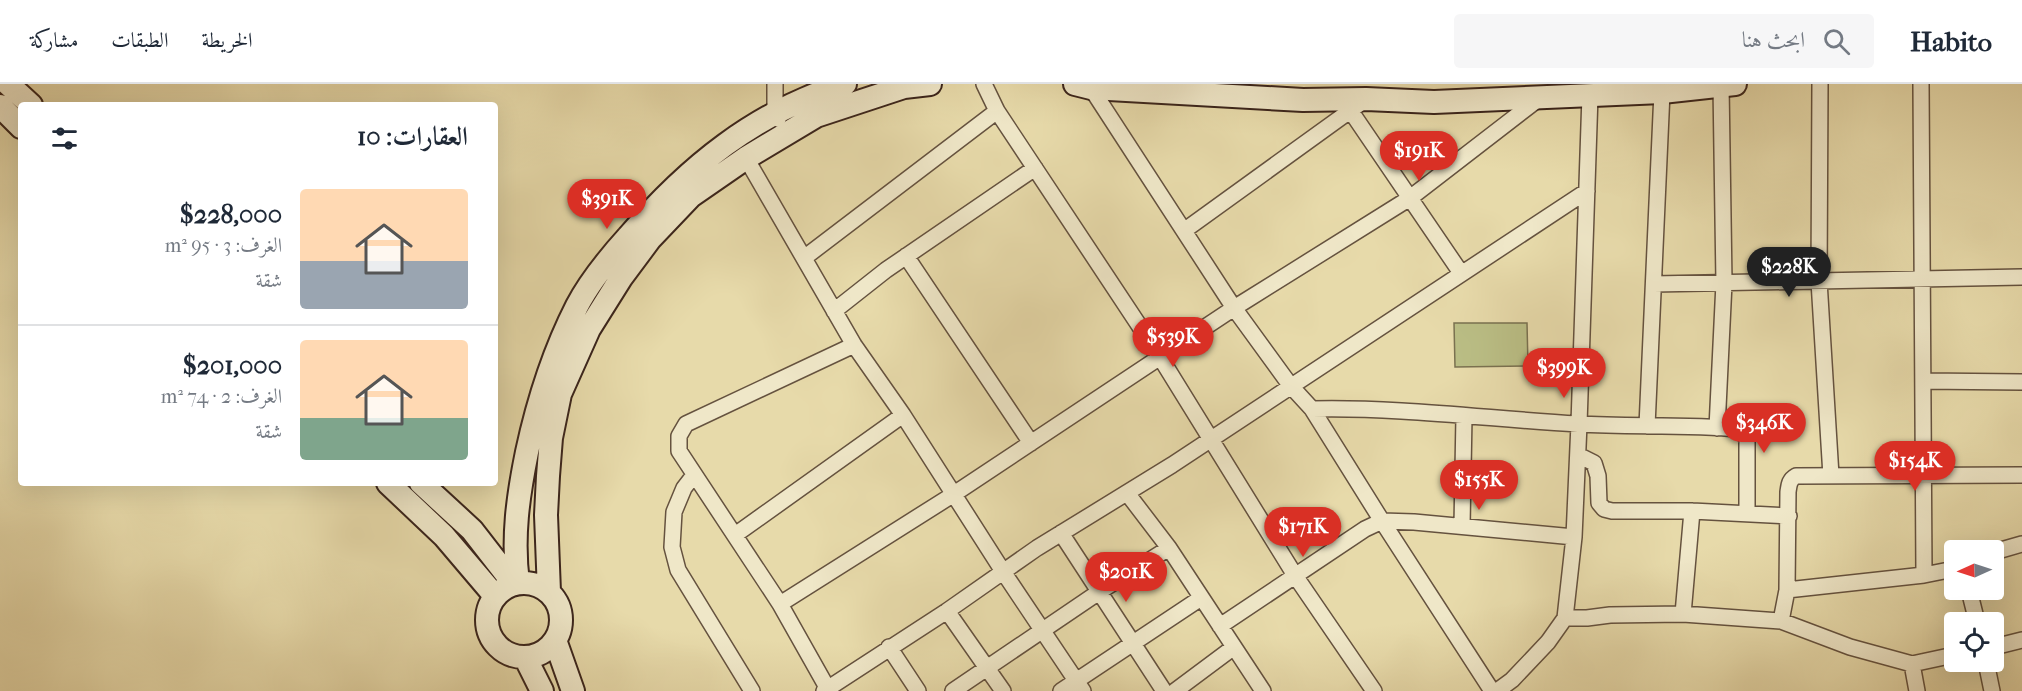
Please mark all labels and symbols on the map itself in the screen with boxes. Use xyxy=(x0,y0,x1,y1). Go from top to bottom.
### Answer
pin: $191K xyxy=(1377,131,1461,182)
pin: $391K xyxy=(565,179,649,230)
pin: $228K xyxy=(1747,247,1831,298)
pin: $539K xyxy=(1131,317,1215,368)
pin: $399K xyxy=(1522,348,1606,399)
pin: $346K xyxy=(1722,403,1806,454)
pin: $154K xyxy=(1873,441,1957,492)
pin: $155K xyxy=(1437,460,1521,511)
pin: $171K xyxy=(1261,507,1345,558)
north arrow xyxy=(1944,540,2004,600)
pin: $201K xyxy=(1084,552,1168,603)

